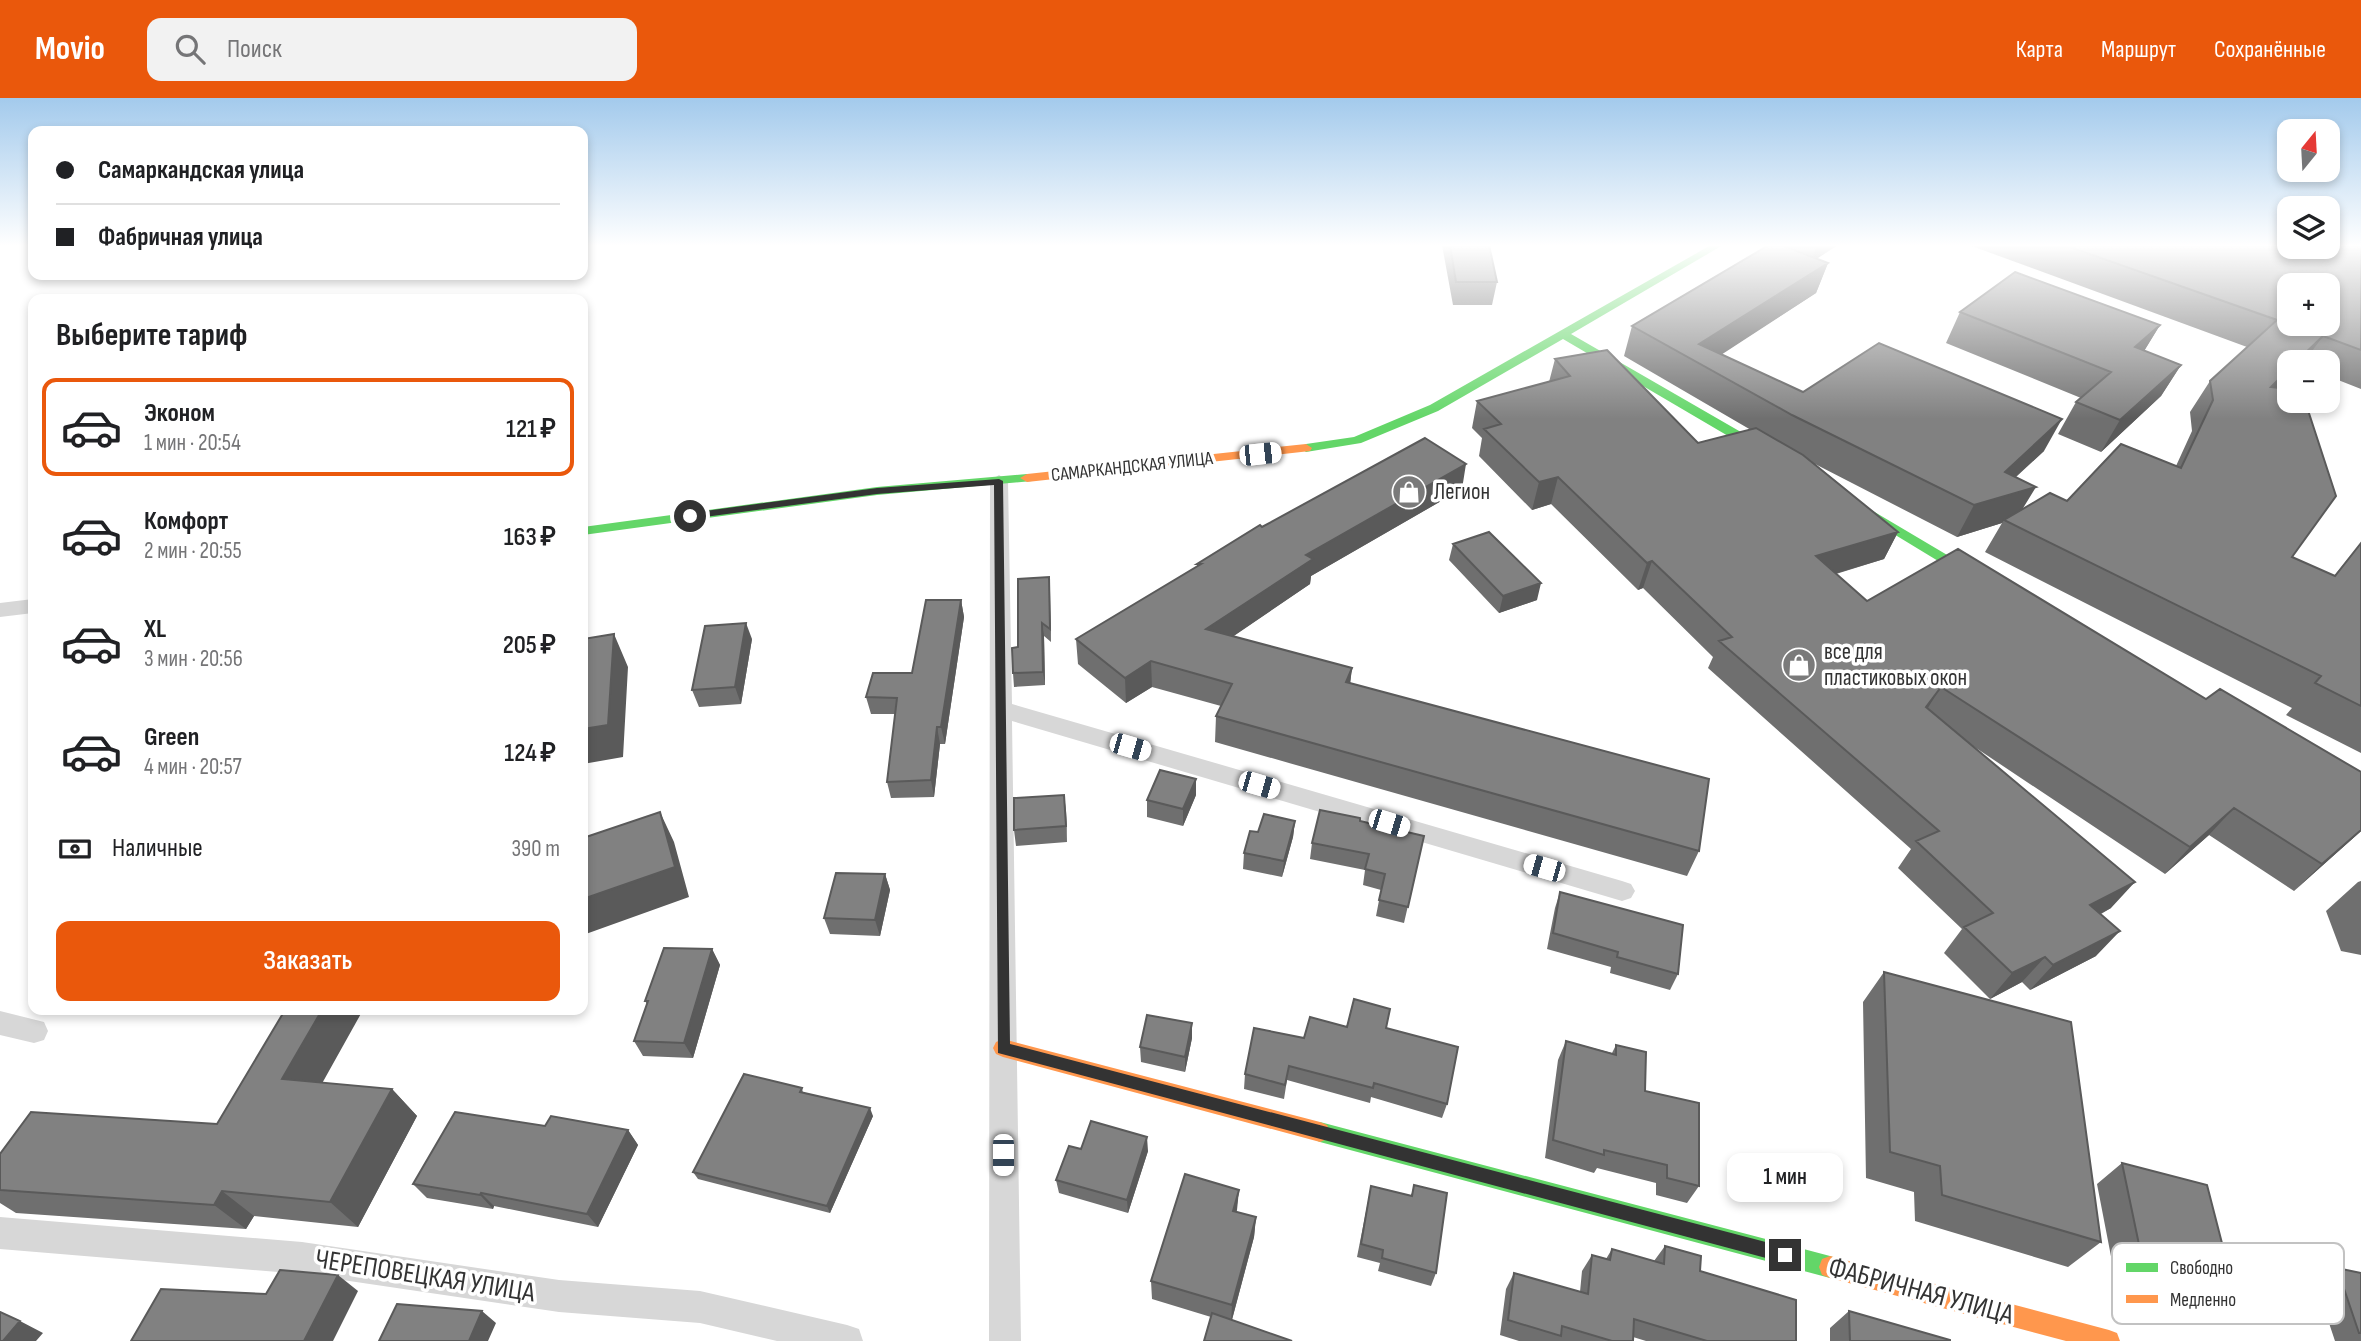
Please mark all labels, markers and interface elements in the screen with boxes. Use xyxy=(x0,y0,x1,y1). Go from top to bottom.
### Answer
search box xyxy=(147,18,637,81)
text: Movio xyxy=(35,29,105,69)
icon: search xyxy=(171,30,209,68)
text: Поиск xyxy=(227,34,282,65)
text: Карта xyxy=(2016,35,2063,64)
text: Маршрут xyxy=(2101,35,2176,64)
text: Сохранённые xyxy=(2214,35,2326,64)
north arrow xyxy=(2277,119,2340,182)
map controls xyxy=(2277,119,2340,413)
text: Самаркандская улица xyxy=(98,155,304,186)
button: layers xyxy=(2277,196,2340,259)
text: Фабричная улица xyxy=(98,222,263,253)
button: + xyxy=(2277,273,2340,336)
text: Выберите тариф xyxy=(56,316,247,355)
button: − xyxy=(2277,350,2340,413)
icon: car xyxy=(60,396,123,459)
text: Эконом xyxy=(144,398,215,429)
text: 121 ₽ xyxy=(506,414,556,445)
text: 1 мин · 20:54 xyxy=(144,429,241,457)
car xyxy=(1239,441,1282,467)
street label: САМАРКАНДСКАЯ УЛИЦА xyxy=(1050,447,1215,487)
shop icon: Легион xyxy=(1390,473,1428,511)
place label: Легион xyxy=(1434,478,1490,506)
route start xyxy=(674,500,706,532)
icon: car xyxy=(60,504,123,567)
text: Комфорт xyxy=(144,506,228,537)
text: 163 ₽ xyxy=(504,522,556,553)
text: 2 мин · 20:55 xyxy=(144,537,242,565)
icon: car xyxy=(60,612,123,675)
text: XL xyxy=(144,614,166,645)
text: 205 ₽ xyxy=(503,630,556,661)
place label: все для пластиковых окон xyxy=(1824,638,1967,692)
text: 3 мин · 20:56 xyxy=(144,645,243,673)
shop icon: все для пластиковых окон xyxy=(1780,646,1818,684)
icon: car xyxy=(60,720,123,783)
text: Green xyxy=(144,722,199,753)
car xyxy=(1107,731,1154,763)
text: 124 ₽ xyxy=(504,738,556,769)
text: 4 мин · 20:57 xyxy=(144,753,242,781)
car xyxy=(1236,769,1283,801)
car xyxy=(1366,807,1413,839)
icon: cash xyxy=(56,830,94,868)
text: Наличные xyxy=(112,833,203,864)
text: 390 m xyxy=(511,835,560,863)
car xyxy=(1521,852,1568,884)
button: Заказать xyxy=(56,921,560,1001)
car xyxy=(993,1134,1014,1176)
callout: 1 мин xyxy=(1727,1154,1843,1202)
text: 1 мин xyxy=(1763,1163,1807,1191)
route end xyxy=(1769,1239,1801,1271)
street label: ЧЕРЕПОВЕЦКАЯ УЛИЦА xyxy=(313,1242,538,1310)
legend xyxy=(2112,1243,2344,1324)
street label: ФАБРИЧНАЯ УЛИЦА xyxy=(1825,1250,2018,1332)
text: Свободно xyxy=(2170,1257,2233,1280)
text: Медленно xyxy=(2170,1289,2236,1312)

